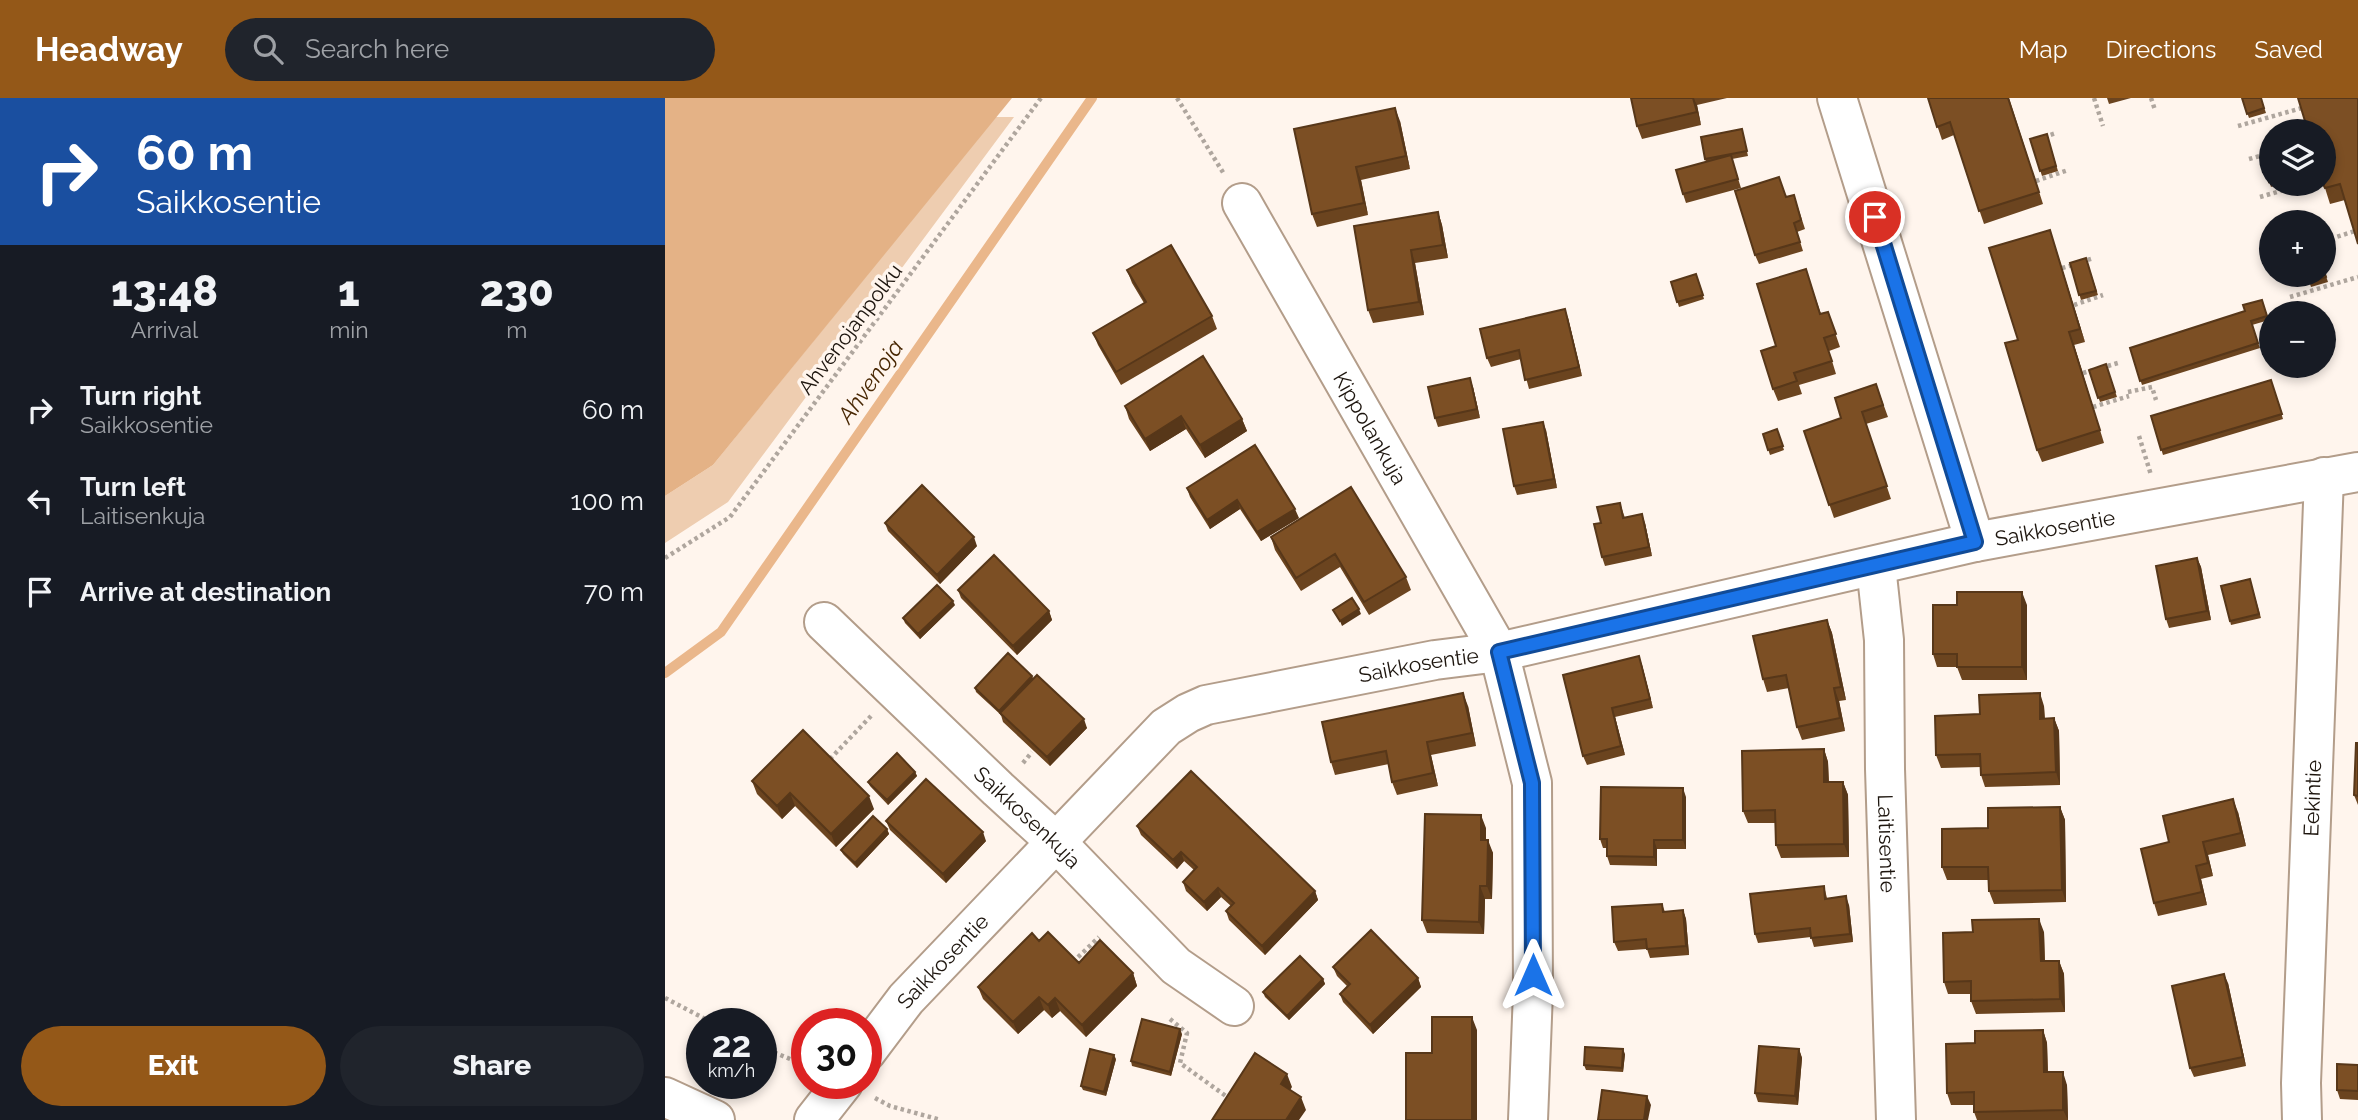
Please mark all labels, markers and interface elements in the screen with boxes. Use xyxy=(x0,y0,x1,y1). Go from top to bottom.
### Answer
search box xyxy=(225,18,715,81)
text: Headway xyxy=(35,30,183,69)
icon: search xyxy=(249,30,287,68)
text: Search here xyxy=(305,34,449,64)
text: Map xyxy=(2019,35,2068,64)
text: Directions xyxy=(2106,35,2216,64)
text: Saved xyxy=(2254,35,2323,64)
map controls xyxy=(2259,119,2336,378)
button: layers xyxy=(2259,119,2336,196)
text: 60 m xyxy=(136,124,253,181)
icon: right xyxy=(21,126,112,217)
text: Saikkosentie xyxy=(136,183,321,220)
pin xyxy=(1845,187,1905,247)
icon: arrive xyxy=(1856,198,1894,236)
button: + xyxy=(2259,210,2336,287)
street label: Ahvenojanpolku xyxy=(793,259,907,399)
text: 13:48 xyxy=(111,267,218,316)
text: 1 xyxy=(338,267,360,316)
text: 230 xyxy=(480,267,554,316)
button: − xyxy=(2259,301,2336,378)
text: Arrival xyxy=(131,316,198,343)
text: min xyxy=(329,316,369,343)
text: m xyxy=(506,316,527,343)
water label: Ahvenoja xyxy=(831,334,909,428)
street label: Kippolankuja xyxy=(1329,367,1413,489)
text: Turn right xyxy=(80,381,201,411)
icon: right xyxy=(21,391,59,429)
text: 60 m xyxy=(582,395,644,425)
text: Saikkosentie xyxy=(80,411,213,438)
text: Turn left xyxy=(80,472,186,502)
icon: left xyxy=(21,482,59,520)
text: 100 m xyxy=(571,486,644,516)
text: Laitisenkuja xyxy=(80,502,205,529)
street label: Saikkosentie xyxy=(1993,504,2117,551)
icon: arrive xyxy=(21,573,59,611)
text: Arrive at destination xyxy=(80,577,331,607)
text: 70 m xyxy=(584,577,644,607)
street label: Saikkosentie xyxy=(1356,642,1480,687)
street label: Eekintie xyxy=(2298,759,2326,837)
street label: Saikkosenkuja xyxy=(969,761,1087,873)
street label: Laitisentie xyxy=(1873,794,1901,893)
street label: Saikkosentie xyxy=(891,908,993,1013)
position arrow xyxy=(1496,938,1570,1012)
speed limit sign: 30 xyxy=(791,1008,882,1099)
text: 22 xyxy=(712,1024,751,1065)
button: Exit xyxy=(21,1026,326,1106)
button: Share xyxy=(340,1026,644,1106)
text: km/h xyxy=(708,1060,755,1081)

